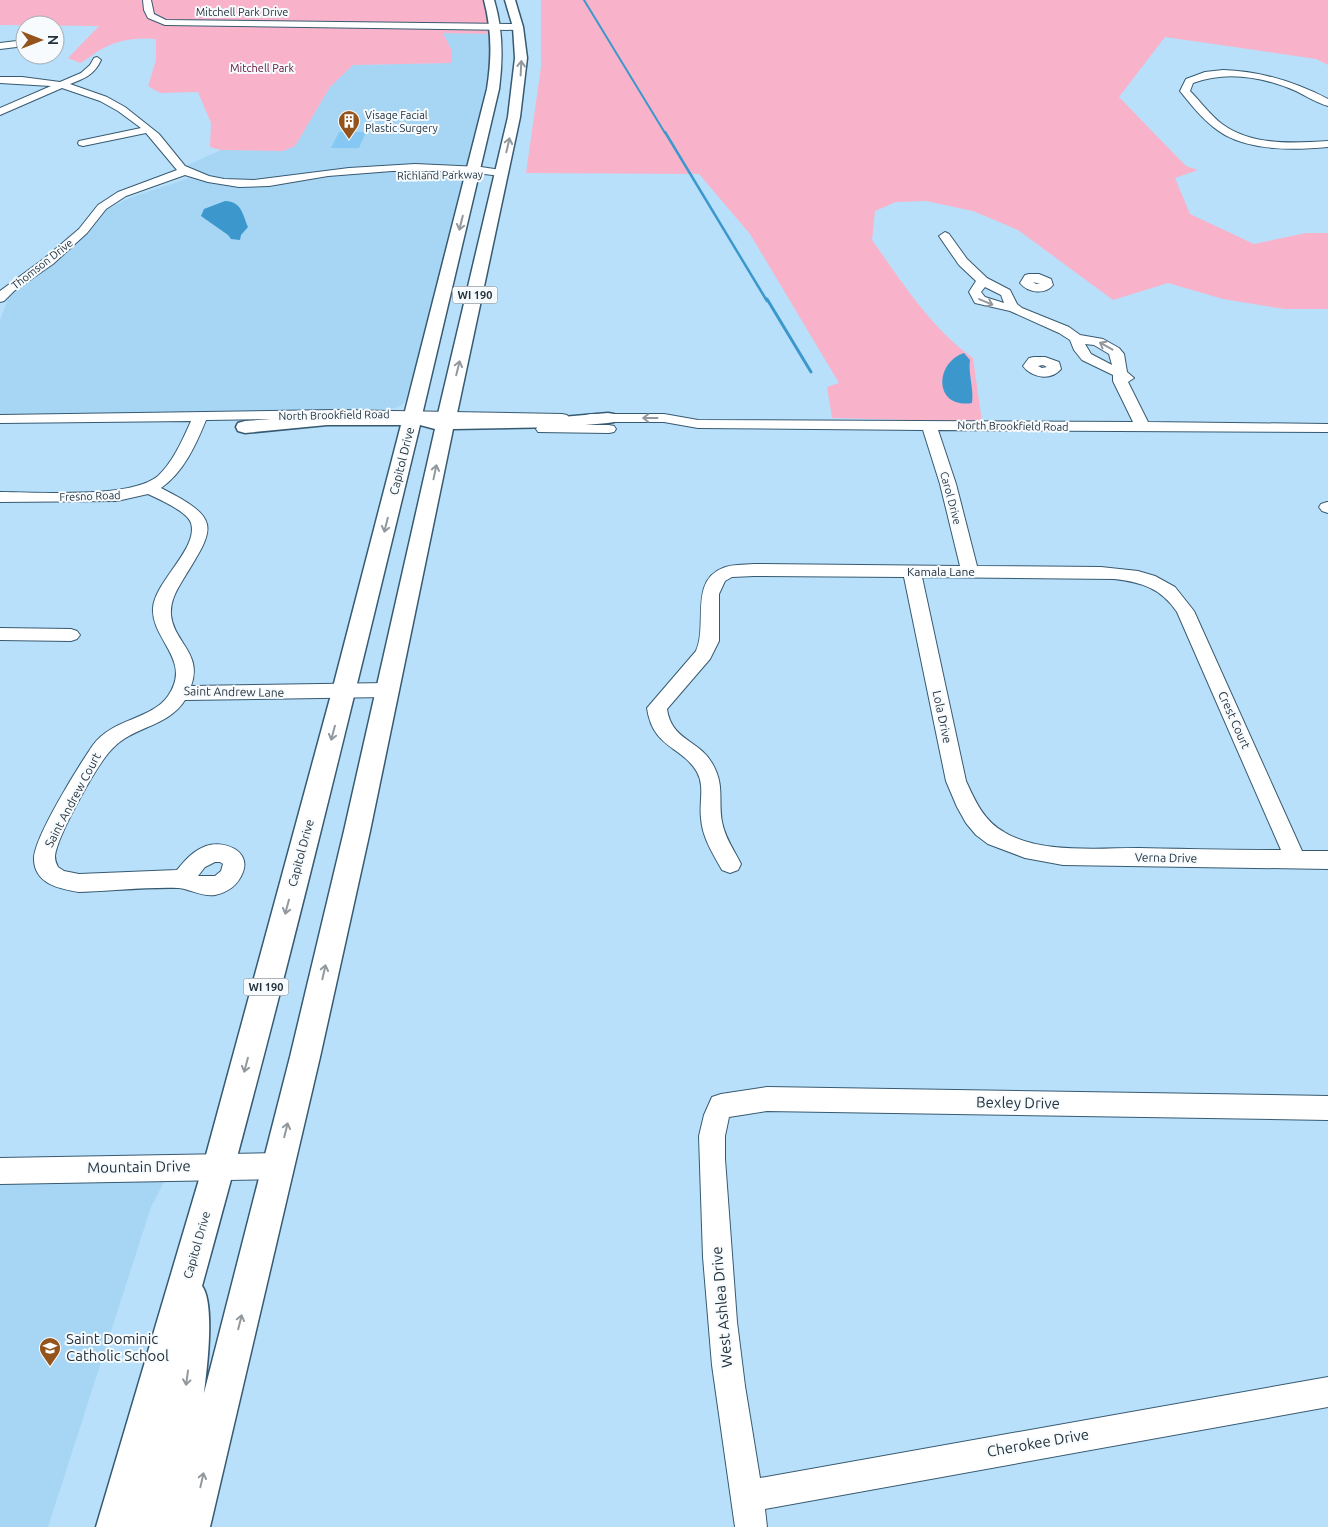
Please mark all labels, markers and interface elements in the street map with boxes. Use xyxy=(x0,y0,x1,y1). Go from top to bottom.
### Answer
street label: Mitchell Park Drive xyxy=(196,6,288,18)
north arrow xyxy=(15,15,65,65)
text: N xyxy=(45,35,61,45)
one-way arrow xyxy=(516,61,525,77)
park label: Mitchell Park xyxy=(230,62,295,74)
building icon: Visage Facial Plastic Surgery xyxy=(337,109,361,140)
place label: Visage Facial Plastic Surgery xyxy=(365,109,439,134)
one-way arrow xyxy=(504,137,513,153)
street label: Richland Parkway xyxy=(397,168,484,182)
one-way arrow xyxy=(456,215,465,231)
street label: Thomson Drive xyxy=(9,236,75,292)
road number: WI 190 xyxy=(452,286,498,304)
one-way arrow xyxy=(978,298,993,307)
one-way arrow xyxy=(1099,341,1114,350)
one-way arrow xyxy=(454,361,463,377)
street label: North Brookfield Road xyxy=(278,408,390,422)
one-way arrow xyxy=(642,413,658,423)
street label: North Brookfield Road xyxy=(957,419,1069,433)
street label: Capitol Drive xyxy=(387,426,416,496)
one-way arrow xyxy=(430,464,440,480)
street label: Carol Drive xyxy=(938,470,964,526)
street label: Fresno Road xyxy=(59,489,121,503)
one-way arrow xyxy=(380,516,390,532)
street label: Kamala Lane xyxy=(907,565,975,578)
street label: Saint Andrew Lane xyxy=(184,684,284,699)
street label: Lola Drive xyxy=(931,689,954,744)
street label: Crest Court xyxy=(1216,689,1253,751)
one-way arrow xyxy=(328,725,337,741)
street label: Saint Andrew Court xyxy=(42,750,103,849)
street label: Capitol Drive xyxy=(285,818,316,888)
street label: Verna Drive xyxy=(1135,850,1197,865)
one-way arrow xyxy=(282,899,291,915)
one-way arrow xyxy=(320,964,329,980)
road number: WI 190 xyxy=(244,979,288,996)
one-way arrow xyxy=(240,1056,250,1072)
street label: Bexley Drive xyxy=(976,1093,1060,1112)
one-way arrow xyxy=(282,1122,292,1138)
street label: Mountain Drive xyxy=(87,1157,191,1176)
street label: Capitol Drive xyxy=(181,1210,212,1280)
street label: West Ashlea Drive xyxy=(708,1246,735,1368)
one-way arrow xyxy=(236,1314,245,1330)
place label: Saint Dominic Catholic School xyxy=(66,1330,169,1364)
school or university icon: Saint Dominic Catholic School xyxy=(38,1336,62,1367)
one-way arrow xyxy=(182,1370,192,1386)
street label: Cherokee Drive xyxy=(986,1425,1090,1460)
one-way arrow xyxy=(198,1472,207,1488)

